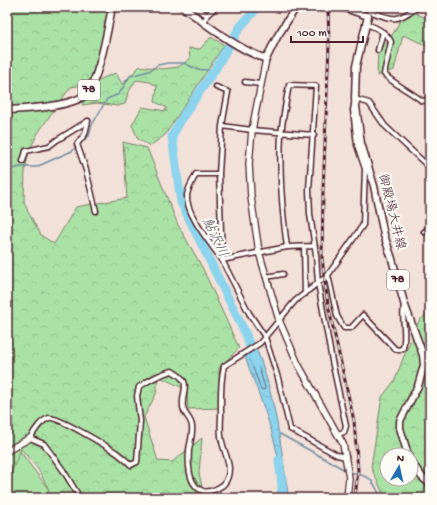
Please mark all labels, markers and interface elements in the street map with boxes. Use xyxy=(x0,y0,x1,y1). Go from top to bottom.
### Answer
scale bar xyxy=(291,18,363,44)
text: 100 m xyxy=(296,27,327,41)
road number: 78 xyxy=(78,80,100,100)
street label: 御殿場大井線 xyxy=(374,172,409,253)
water label: 鮎沢川 xyxy=(197,215,231,261)
road number: 78 xyxy=(387,270,409,290)
north arrow xyxy=(379,447,419,487)
text: N xyxy=(396,453,405,466)

